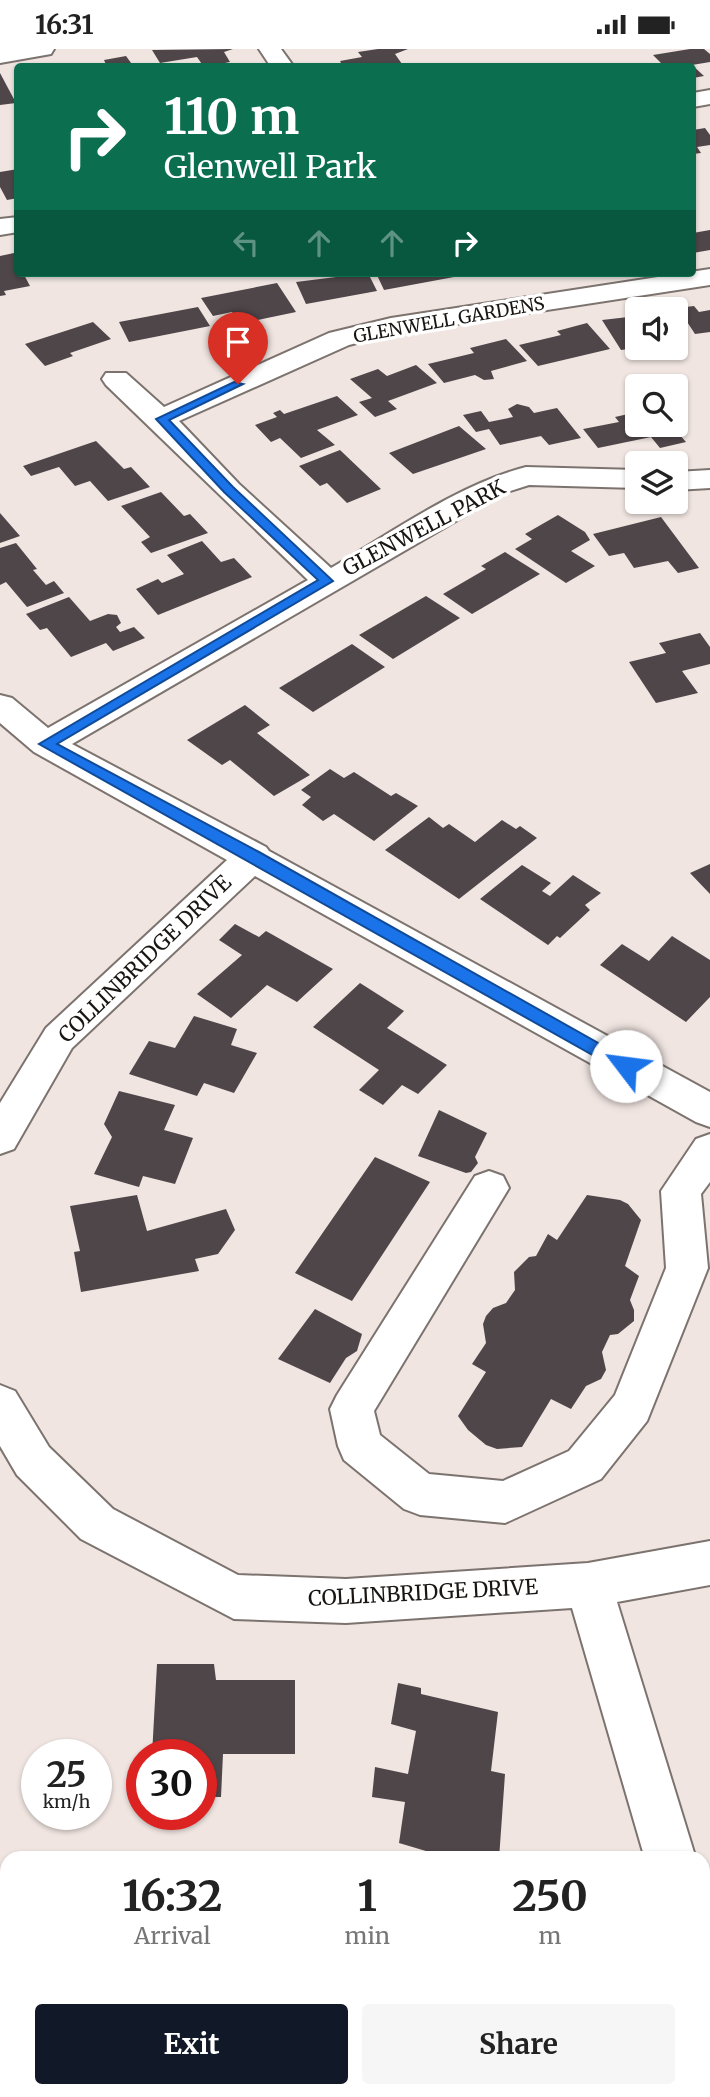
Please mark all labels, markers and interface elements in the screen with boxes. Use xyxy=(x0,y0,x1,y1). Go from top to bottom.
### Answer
text: 16:31 xyxy=(35,8,93,41)
text: 110 m xyxy=(164,86,299,147)
icon: right xyxy=(49,91,140,182)
text: Glenwell Park xyxy=(164,147,376,187)
icon: left xyxy=(227,224,265,262)
icon: ahead xyxy=(300,224,338,262)
icon: ahead xyxy=(373,224,411,262)
icon: right xyxy=(446,224,484,262)
street label: GLENWELL GARDENS xyxy=(352,291,546,348)
map controls xyxy=(625,297,688,514)
button: sound xyxy=(625,297,688,360)
pin xyxy=(208,312,268,384)
icon: arrive xyxy=(219,323,257,361)
button: search xyxy=(625,374,688,437)
button: layers xyxy=(625,451,688,514)
street label: GLENWELL PARK xyxy=(338,473,511,582)
street label: COLLINBRIDGE DRIVE xyxy=(53,869,237,1048)
position arrow xyxy=(589,1029,663,1103)
street label: COLLINBRIDGE DRIVE xyxy=(307,1573,539,1612)
speed limit sign: 30 xyxy=(126,1739,217,1830)
text: 25 xyxy=(46,1753,87,1797)
text: km/h xyxy=(43,1790,90,1813)
text: 16:32 xyxy=(122,1870,222,1922)
text: 1 xyxy=(358,1870,377,1922)
text: 250 xyxy=(512,1870,588,1922)
text: Arrival xyxy=(134,1921,211,1950)
text: min xyxy=(345,1921,390,1950)
text: m xyxy=(539,1921,561,1950)
button: Exit xyxy=(35,2004,348,2084)
button: Share xyxy=(362,2004,675,2084)

